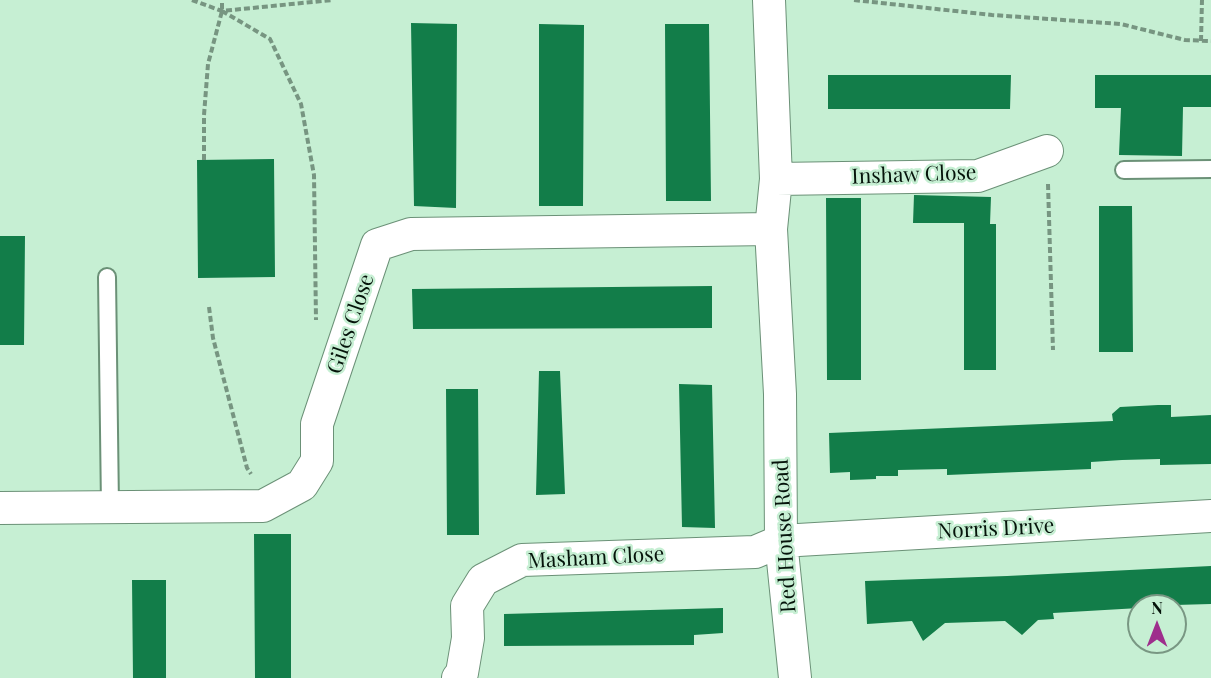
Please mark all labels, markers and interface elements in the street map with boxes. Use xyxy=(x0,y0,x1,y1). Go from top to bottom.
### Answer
street label: Inshaw Close xyxy=(851,160,977,190)
street label: Giles Close xyxy=(322,271,380,377)
street label: Red House Road xyxy=(768,458,802,614)
street label: Norris Drive xyxy=(937,513,1055,545)
street label: Masham Close xyxy=(527,542,665,574)
north arrow xyxy=(1127,594,1187,654)
text: N xyxy=(1151,597,1163,618)

